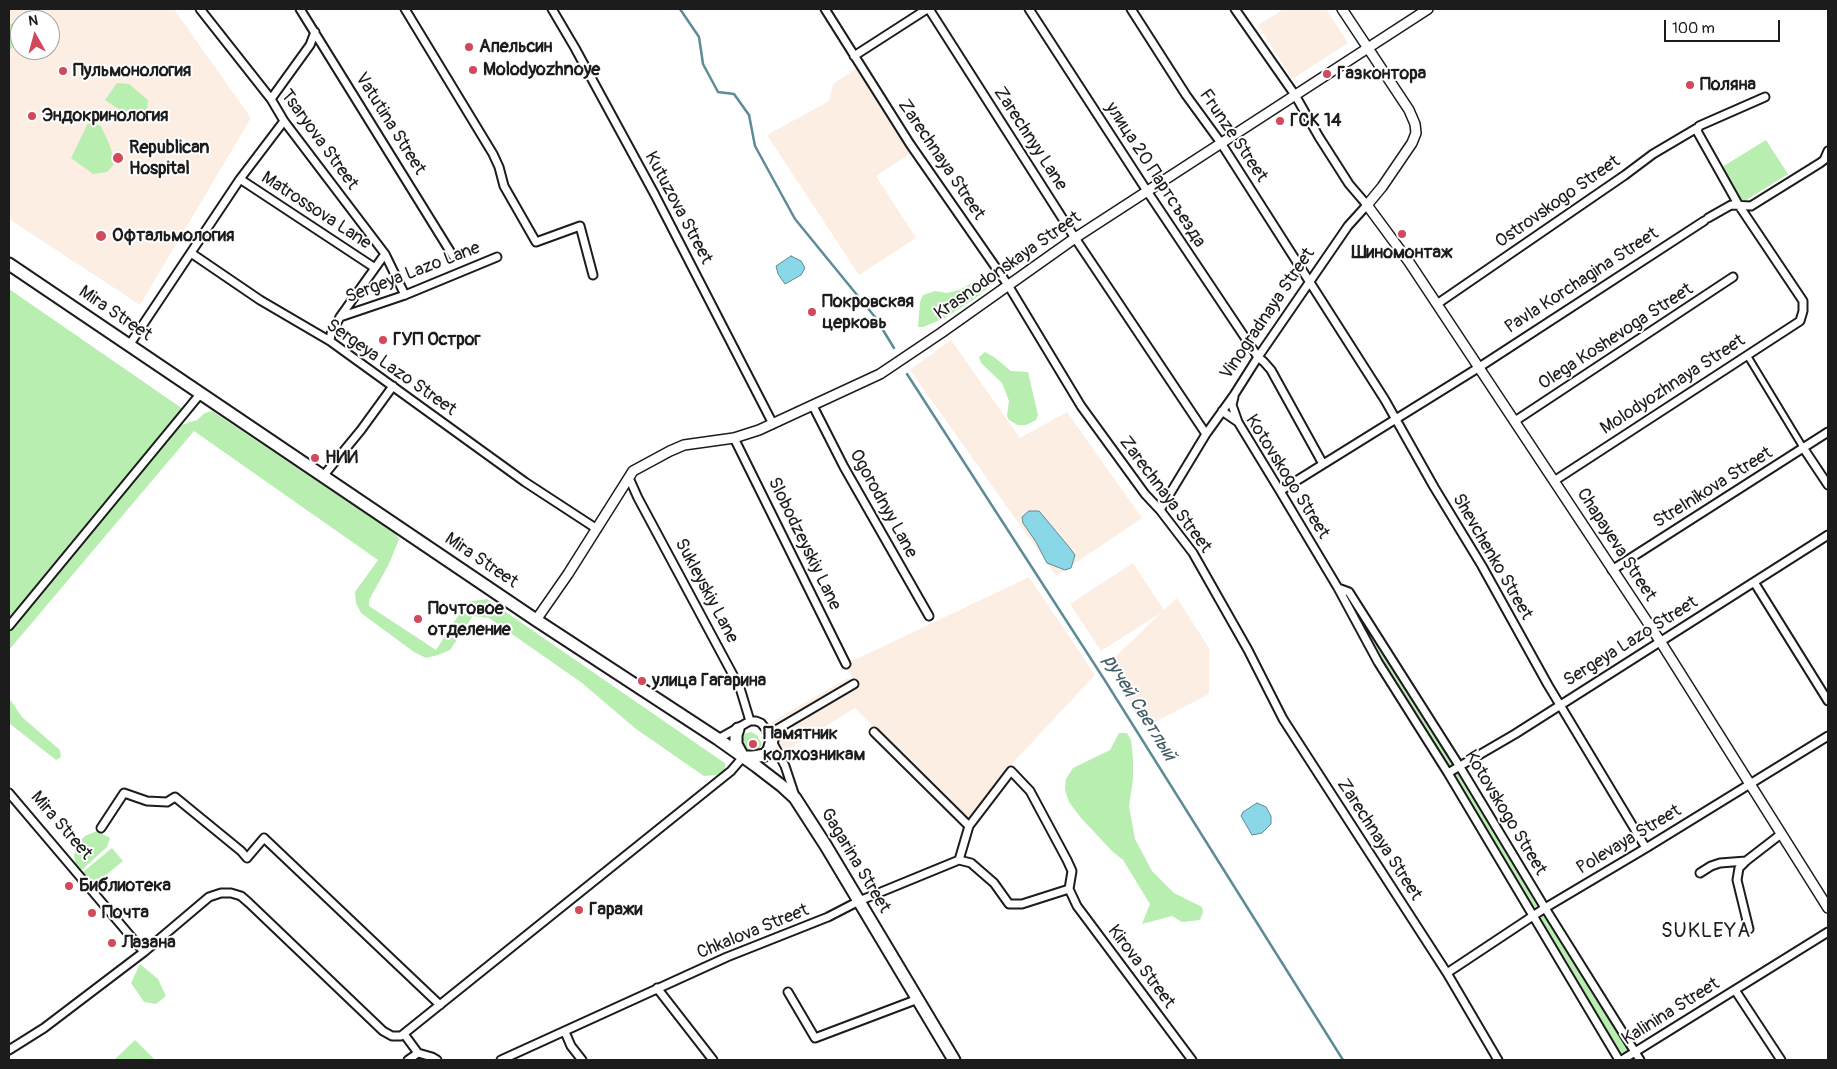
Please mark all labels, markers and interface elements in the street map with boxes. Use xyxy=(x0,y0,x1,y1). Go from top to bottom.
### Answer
north arrow xyxy=(10,10,60,60)
scale bar xyxy=(1667,10,1783,42)
text: N xyxy=(27,12,39,30)
text: 100 m xyxy=(1672,19,1715,38)
place label: Апельсин xyxy=(479,36,553,58)
marker: Апельсин xyxy=(463,41,475,53)
place label: Molodyozhnoye xyxy=(483,59,600,81)
place label: Пульмонология xyxy=(73,60,191,82)
place label: Газконтора xyxy=(1337,63,1426,85)
marker: Molodyozhnoye xyxy=(467,64,479,76)
marker: Пульмонология xyxy=(57,65,69,77)
marker: Газконтора xyxy=(1321,68,1333,80)
street label: Vatutina Street xyxy=(350,69,430,179)
place label: Поляна xyxy=(1700,74,1756,96)
marker: Поляна xyxy=(1684,79,1696,91)
street label: Zarechnyy Lane xyxy=(988,83,1072,195)
street label: Frunze Street xyxy=(1194,85,1272,187)
street label: Tsaryova Street xyxy=(275,86,363,194)
street label: Zarechnaya Street xyxy=(893,96,989,224)
street label: улица 20 Партсъезда xyxy=(1100,98,1210,252)
place label: Эндокринология xyxy=(42,105,168,127)
marker: Эндокринология xyxy=(26,110,38,122)
place label: ГСК 14 xyxy=(1290,110,1341,132)
marker: ГСК 14 xyxy=(1274,115,1286,127)
place label: Republican Hospital xyxy=(129,137,209,180)
street label: Kutuzova Street xyxy=(639,148,717,268)
marker: Republican Hospital xyxy=(111,151,125,165)
street label: Ostrovskogo Street xyxy=(1492,151,1624,253)
street label: Matrossova Lane xyxy=(257,167,375,255)
street label: Krasnodonskaya Street xyxy=(930,207,1086,325)
street label: Pavla Korchagina Street xyxy=(1501,223,1663,339)
place label: Офтальмология xyxy=(112,225,235,247)
marker: Шиномонтаж xyxy=(1396,228,1408,240)
marker: Офтальмология xyxy=(94,229,108,243)
street label: Sergeya Lazo Lane xyxy=(343,237,483,309)
place label: Шиномонтаж xyxy=(1352,242,1452,264)
street label: Vinogradnaya Street xyxy=(1216,244,1320,384)
street label: Olega Koshevoga Street xyxy=(1535,279,1697,395)
street label: Mira Street xyxy=(74,282,156,346)
place label: Покровская церковь xyxy=(822,291,914,334)
marker: Покровская церковь xyxy=(806,306,818,318)
street label: Sergeya Lazo Street xyxy=(322,315,460,421)
place label: ГУП Острог xyxy=(393,329,481,351)
street label: Molodyozhnaya Street xyxy=(1597,330,1749,440)
marker: ГУП Острог xyxy=(377,334,389,346)
street label: Kotovskogo Street xyxy=(1240,411,1334,543)
street label: Zarechnaya Street xyxy=(1114,432,1216,558)
street label: Strelnikova Street xyxy=(1649,443,1777,533)
street label: Ogorodnyy Lane xyxy=(844,446,922,562)
place label: НИИ xyxy=(325,447,358,469)
marker: НИИ xyxy=(309,452,321,464)
street label: Slobodzeyskiy Lane xyxy=(762,474,846,614)
street label: Chapayeva Street xyxy=(1571,484,1661,606)
street label: Shevchenko Street xyxy=(1447,490,1537,624)
street label: Mira Street xyxy=(440,529,522,593)
street label: Sukleyskiy Lane xyxy=(669,535,743,647)
street label: Sergeya Lazo Street xyxy=(1560,592,1702,692)
place label: Почтовое отделение xyxy=(428,598,511,640)
marker: Почтовое отделение xyxy=(412,613,424,625)
water label: ручей Светлый xyxy=(1097,651,1181,765)
place label: улица Гагарина xyxy=(652,670,766,692)
marker: улица Гагарина xyxy=(636,675,648,687)
place label: Памятник колхозникам xyxy=(763,723,865,766)
marker: Памятник колхозникам xyxy=(747,738,759,750)
street label: Kotovskogo Street xyxy=(1459,746,1551,880)
street label: Zarechnaya Street xyxy=(1332,775,1426,905)
street label: Mira Street xyxy=(25,787,97,865)
street label: Polevaya Street xyxy=(1573,800,1685,880)
street label: Gagarina Street xyxy=(815,805,895,917)
place label: Библиотека xyxy=(79,875,171,897)
marker: Библиотека xyxy=(63,880,75,892)
place label: Гаражи xyxy=(589,899,642,921)
street label: Chkalova Street xyxy=(694,900,812,964)
place label: Почта xyxy=(102,902,149,924)
marker: Гаражи xyxy=(573,904,585,916)
marker: Почта xyxy=(86,907,98,919)
district label: SUKLEYA xyxy=(1660,920,1752,944)
street label: Kirova Street xyxy=(1103,921,1179,1013)
place label: Лазана xyxy=(122,932,176,954)
marker: Лазана xyxy=(106,937,118,949)
street label: Kalinina Street xyxy=(1618,973,1724,1051)

